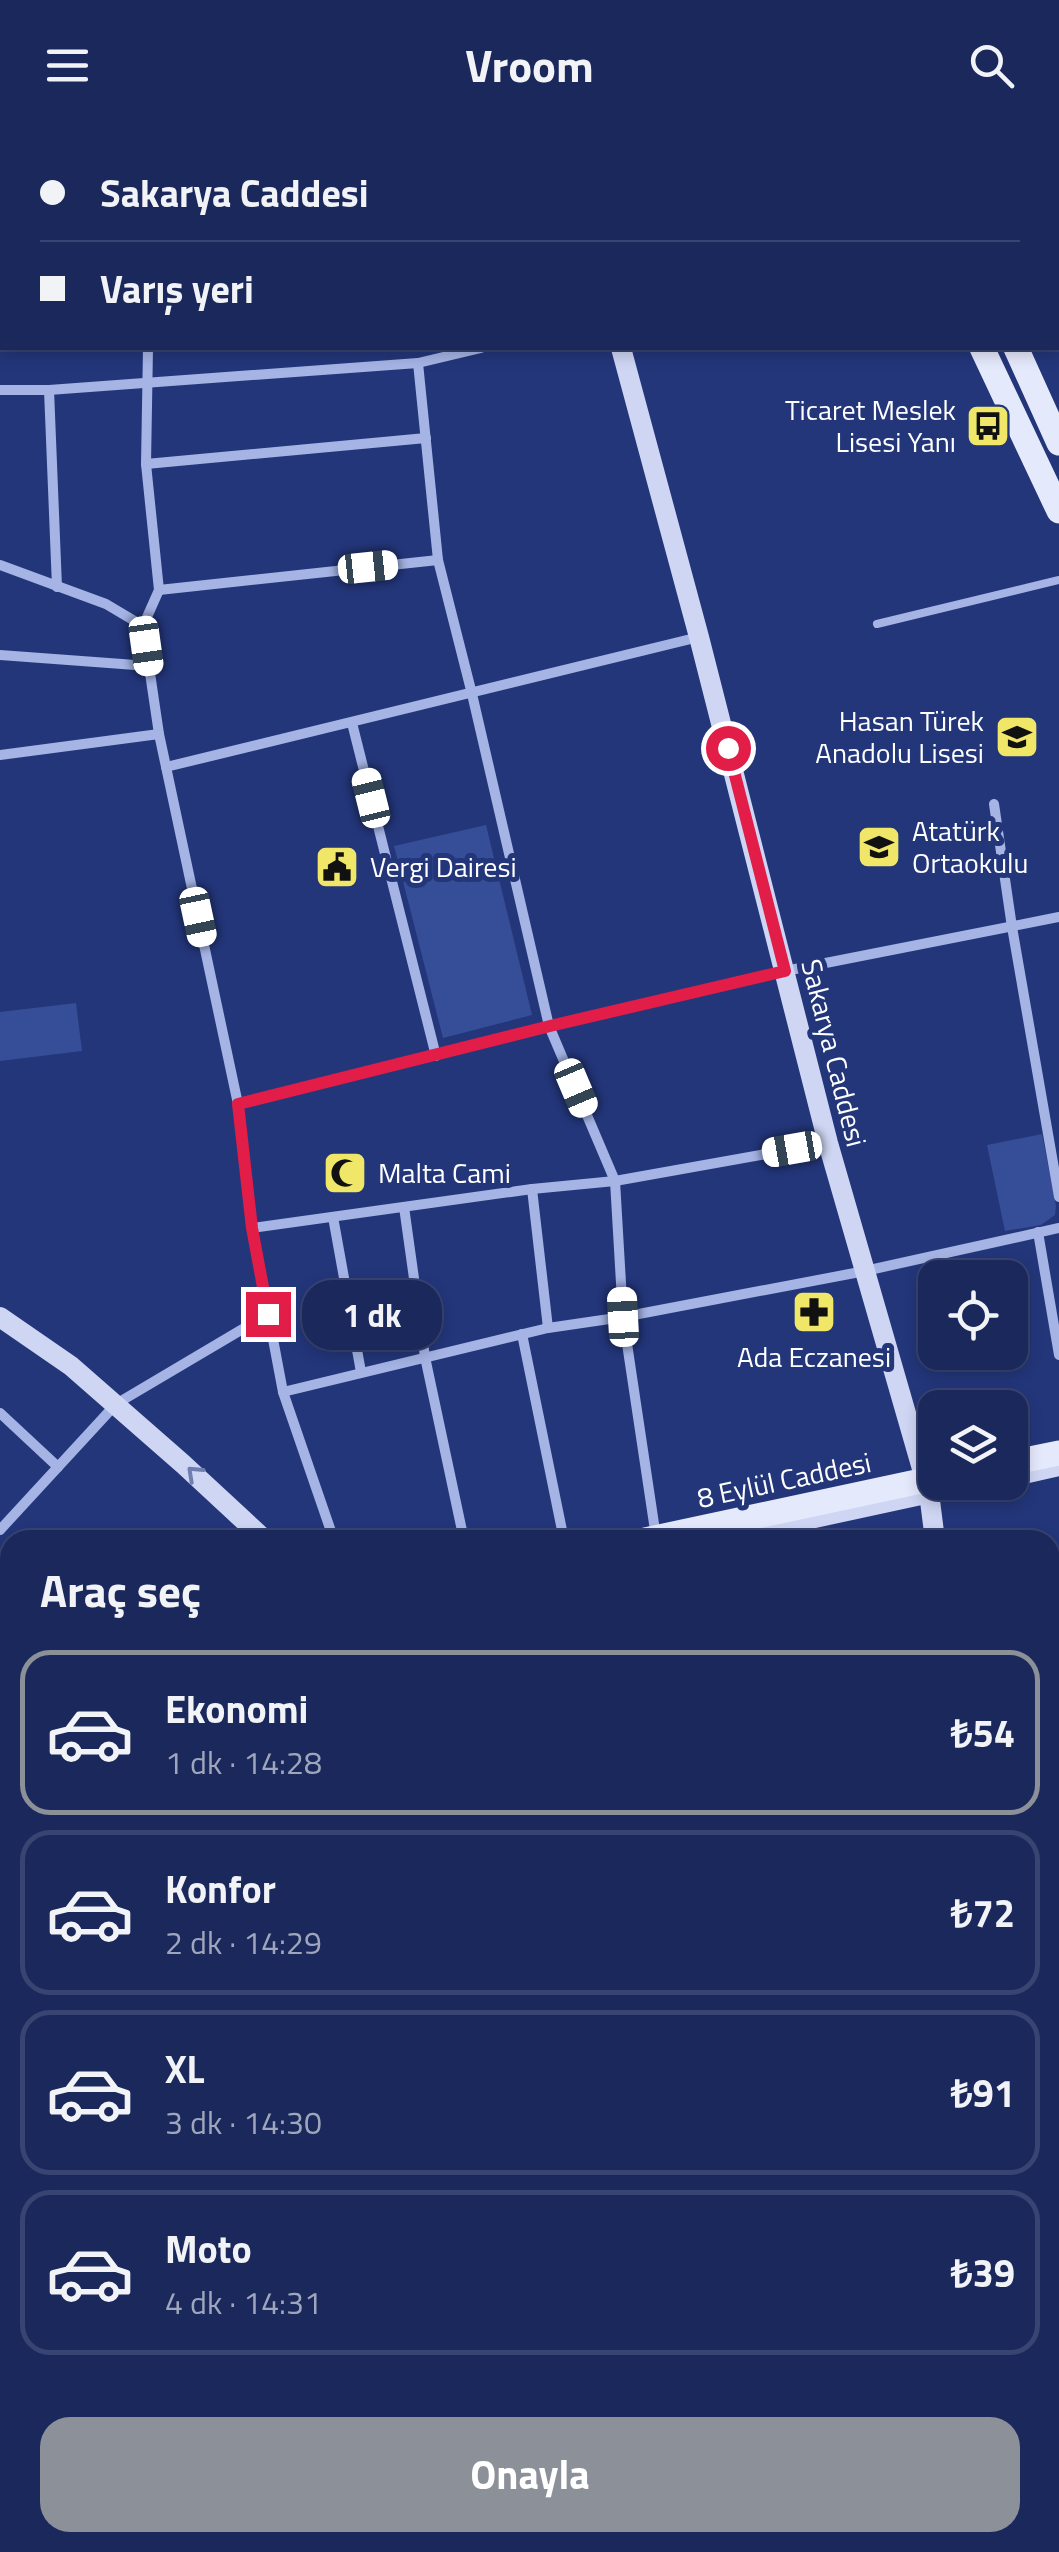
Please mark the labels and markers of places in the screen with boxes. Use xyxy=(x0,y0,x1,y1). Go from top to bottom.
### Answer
place label: Ticaret Meslek Lisesi Yanı xyxy=(785,388,956,463)
bus stop icon: Ticaret Meslek Lisesi Yanı xyxy=(965,403,1011,449)
place label: Hasan Türek Anadolu Lisesi xyxy=(815,699,984,774)
school or university icon: Hasan Türek Anadolu Lisesi xyxy=(994,714,1040,760)
place label: Atatürk Ortaokulu xyxy=(912,809,1028,884)
school or university icon: Atatürk Ortaokulu xyxy=(856,824,902,870)
public building icon: Vergi Dairesi xyxy=(314,844,360,890)
place label: Vergi Dairesi xyxy=(370,845,517,888)
mosque icon: Malta Cami xyxy=(322,1150,368,1196)
place label: Malta Cami xyxy=(378,1151,511,1194)
pharmacy icon: Ada Eczanesi xyxy=(791,1289,837,1335)
place label: Ada Eczanesi xyxy=(737,1335,891,1378)

